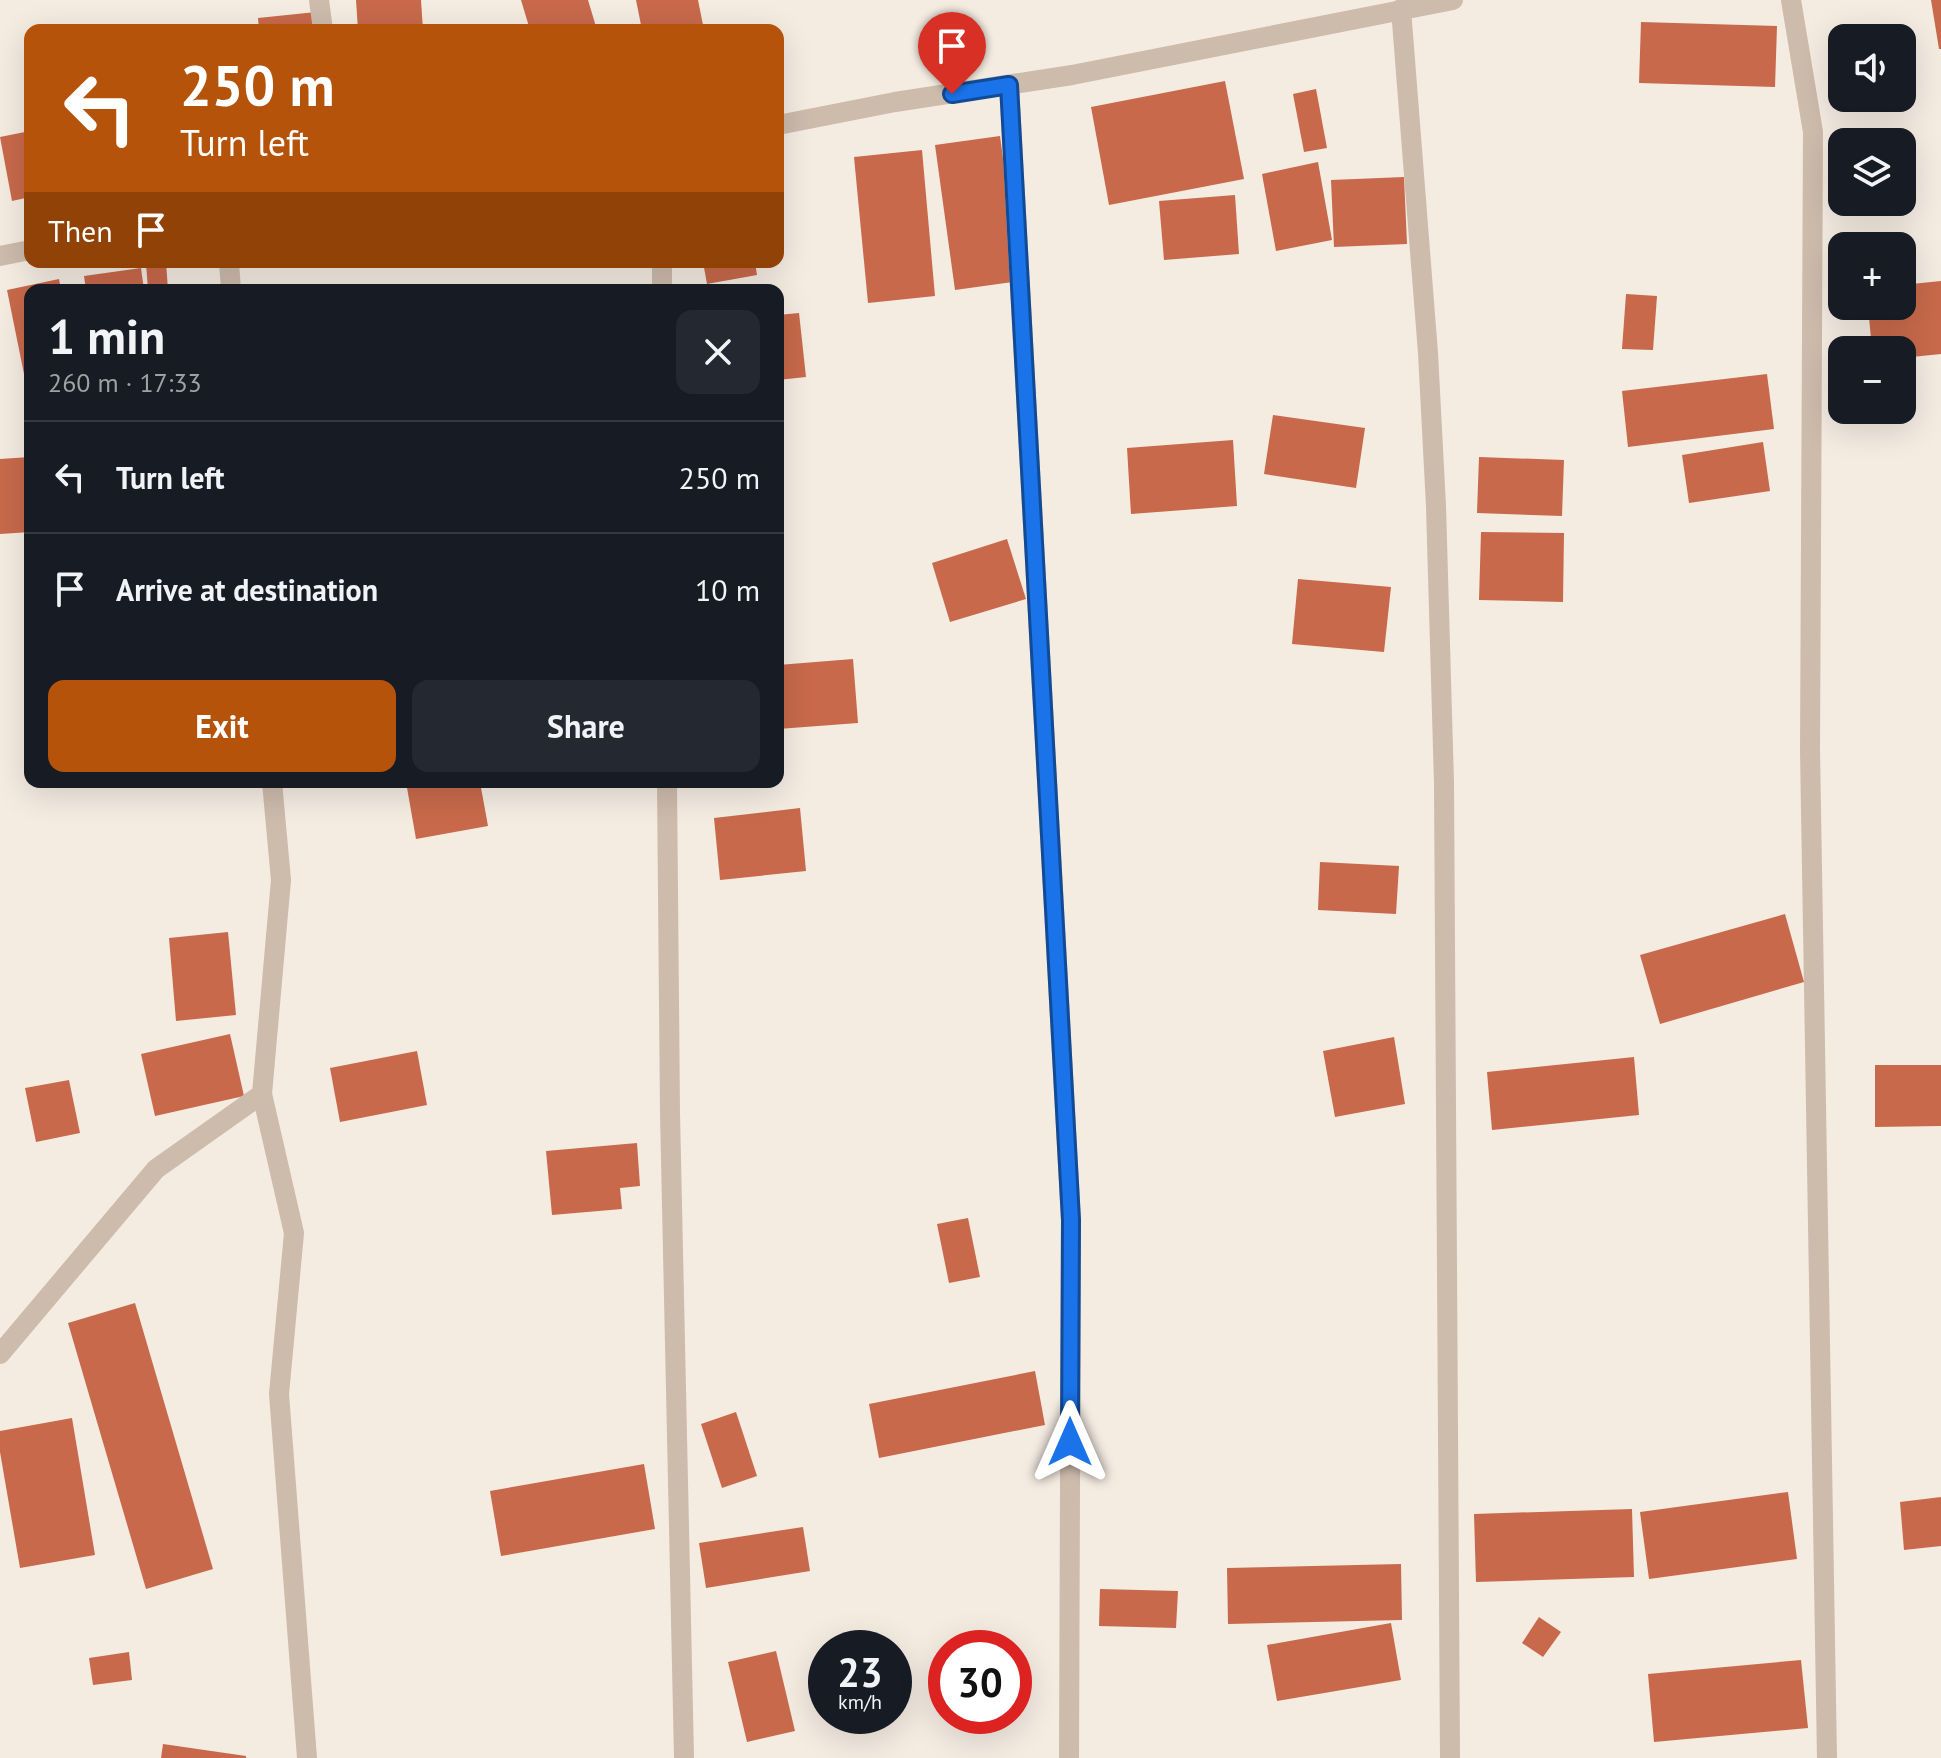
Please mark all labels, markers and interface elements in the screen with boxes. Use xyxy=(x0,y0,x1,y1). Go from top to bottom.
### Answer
pin xyxy=(918,12,986,94)
icon: arrive xyxy=(930,24,974,68)
map controls xyxy=(1828,24,1916,424)
button: sound xyxy=(1828,24,1916,112)
text: 250 m xyxy=(180,49,335,121)
icon: left xyxy=(48,56,152,160)
text: Turn left xyxy=(180,119,309,166)
button: layers xyxy=(1828,128,1916,216)
icon: arrive xyxy=(129,208,173,252)
text: Then xyxy=(48,211,113,250)
button: + xyxy=(1828,232,1916,320)
text: 1 min xyxy=(48,305,165,367)
button: close xyxy=(676,310,760,394)
button: − xyxy=(1828,336,1916,424)
text: 260 m · 17:33 xyxy=(48,366,202,399)
icon: left xyxy=(48,455,92,499)
text: Turn left xyxy=(116,458,224,497)
text: 250 m xyxy=(679,458,760,497)
icon: arrive xyxy=(48,567,92,611)
text: Arrive at destination xyxy=(116,570,378,609)
text: 10 m xyxy=(695,570,760,609)
button: Exit xyxy=(48,680,396,772)
button: Share xyxy=(412,680,760,772)
position arrow xyxy=(1028,1400,1112,1484)
speed limit sign: 30 xyxy=(928,1630,1032,1734)
text: 23 xyxy=(837,1646,883,1698)
text: km/h xyxy=(838,1689,882,1715)

